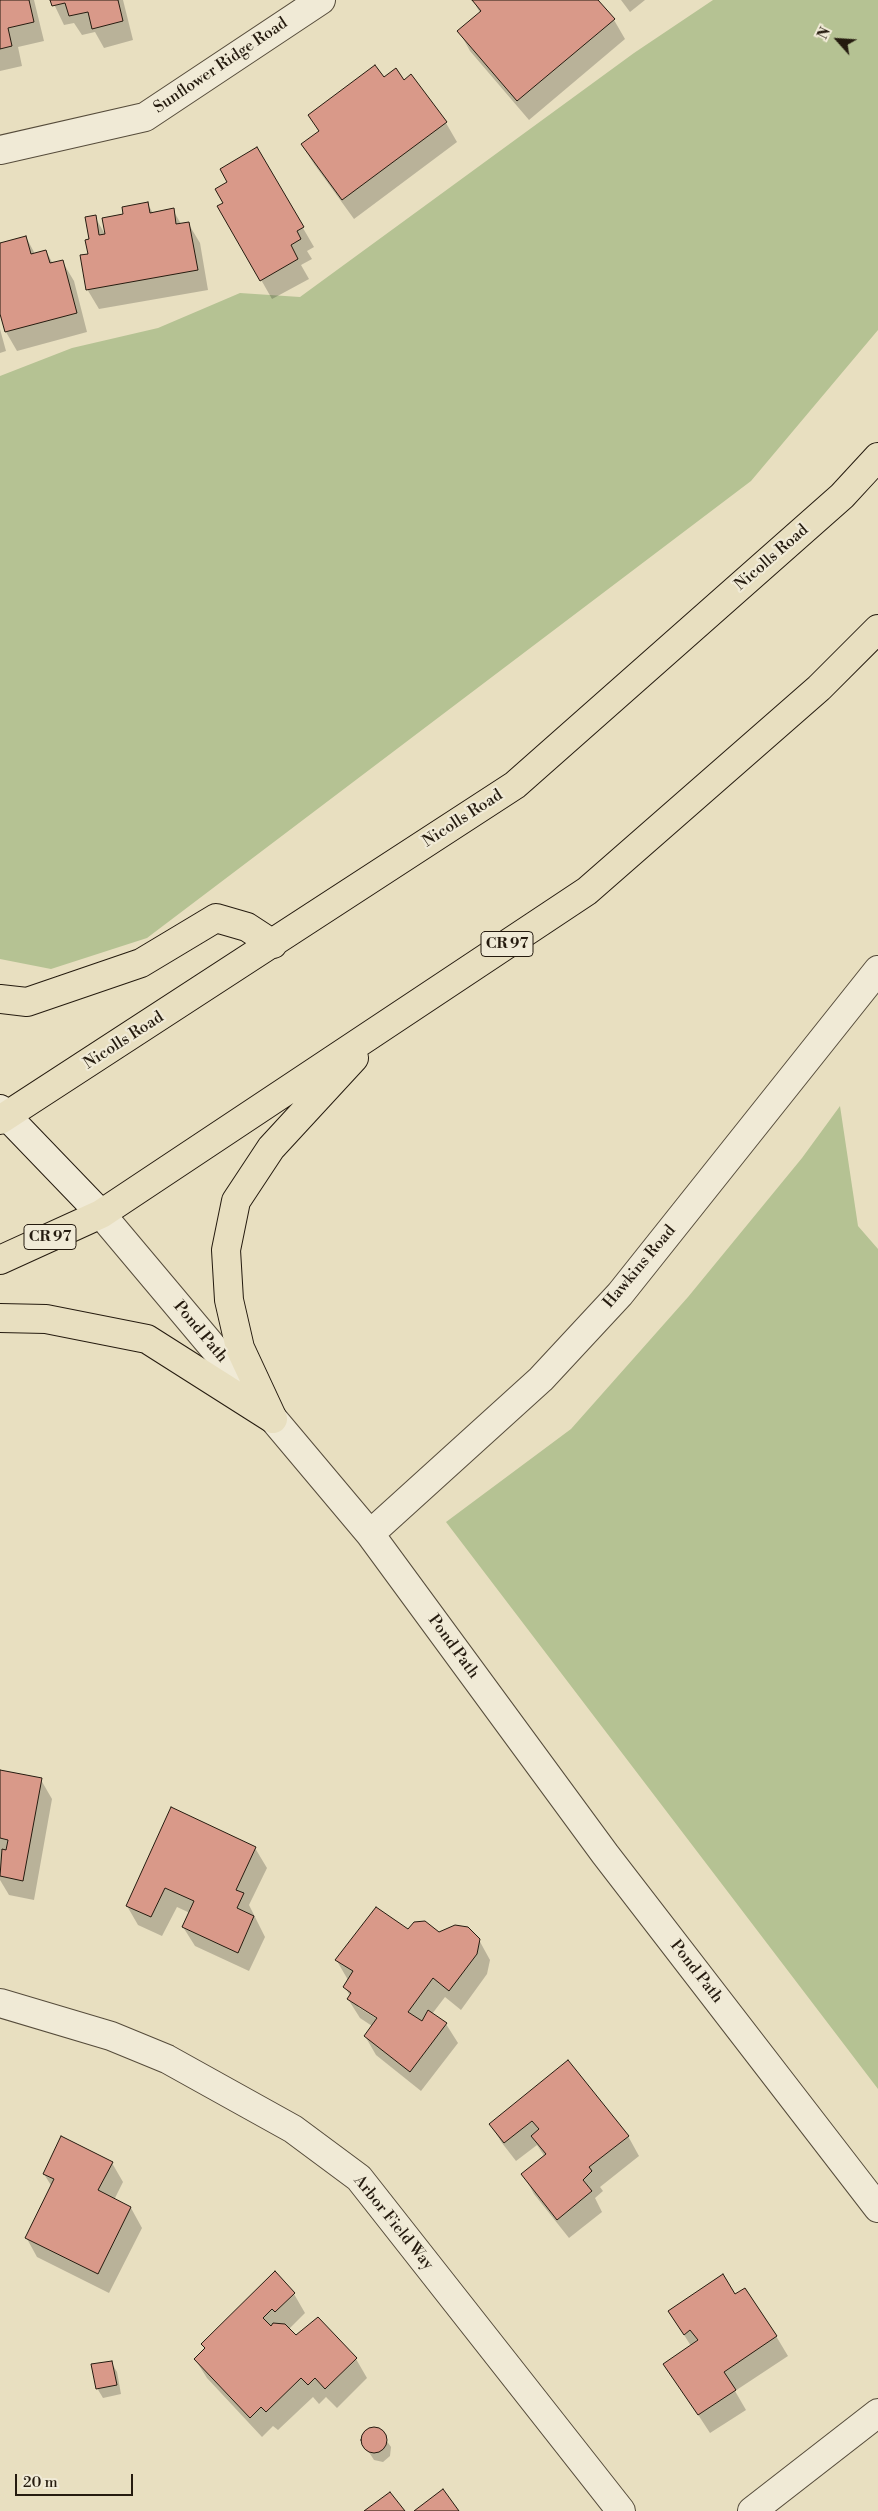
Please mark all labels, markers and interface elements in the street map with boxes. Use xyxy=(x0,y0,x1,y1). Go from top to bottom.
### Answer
street label: Sunflower Ridge Road xyxy=(150,14,292,118)
north arrow xyxy=(813,15,863,65)
text: N xyxy=(814,25,835,42)
street label: Nicolls Road xyxy=(731,521,813,595)
street label: Nicolls Road xyxy=(420,786,506,852)
road number: CR 97 xyxy=(481,932,533,956)
street label: Nicolls Road xyxy=(81,1008,167,1074)
street label: Hawkins Road xyxy=(600,1222,680,1312)
road number: CR 97 xyxy=(24,1224,76,1250)
street label: Pond Path xyxy=(169,1297,231,1367)
street label: Pond Path xyxy=(423,1611,483,1683)
street label: Pond Path xyxy=(666,1937,726,2007)
street label: Arbor Field Way xyxy=(349,2172,437,2274)
scale bar xyxy=(18,2464,135,2496)
text: 20 m xyxy=(23,2473,58,2492)

